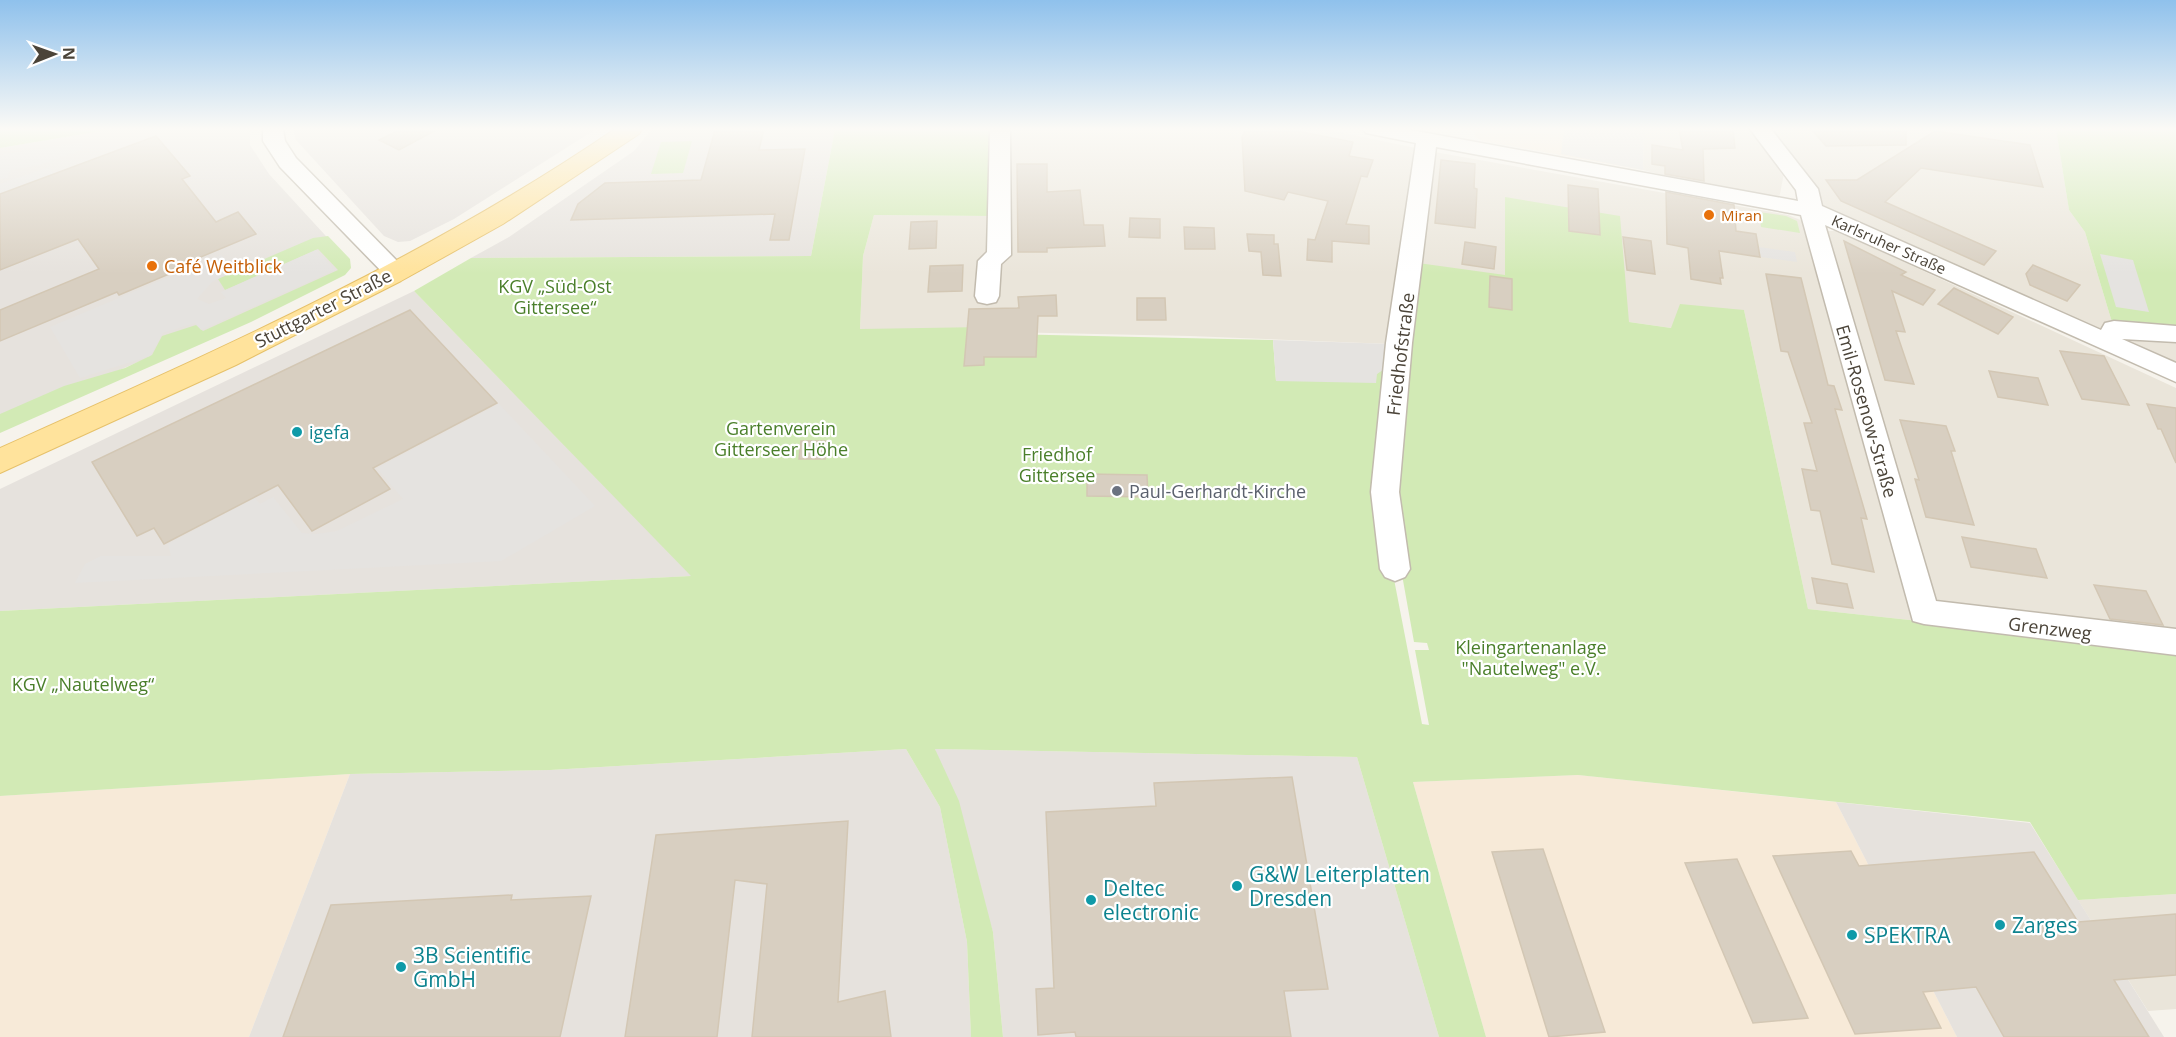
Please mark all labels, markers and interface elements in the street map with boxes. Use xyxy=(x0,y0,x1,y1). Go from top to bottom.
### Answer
north arrow xyxy=(24,24,84,84)
text: N xyxy=(58,47,80,60)
place label: Miran xyxy=(1721,205,1762,225)
marker: Miran xyxy=(1702,208,1716,222)
street label: Karlsruher Straße xyxy=(1829,210,1949,278)
place label: Café Weitblick xyxy=(164,254,283,278)
marker: Café Weitblick xyxy=(145,259,159,273)
street label: Stuttgarter Straße xyxy=(250,263,396,353)
park label: KGV „Süd-Ost Gittersee“ xyxy=(498,274,612,319)
street label: Friedhofstraße xyxy=(1381,291,1419,417)
street label: Emil-Rosenow-Straße xyxy=(1831,322,1903,500)
park label: Gartenverein Gitterseer Höhe xyxy=(714,416,848,461)
place label: igefa xyxy=(309,420,349,444)
marker: igefa xyxy=(290,425,304,439)
park label: Friedhof Gittersee xyxy=(1019,442,1095,487)
place label: Paul-Gerhardt-Kirche xyxy=(1129,479,1306,503)
marker: Paul-Gerhardt-Kirche xyxy=(1110,484,1124,498)
street label: Grenzweg xyxy=(2007,611,2093,645)
park label: Kleingartenanlage "Nautelweg" e.V. xyxy=(1455,635,1607,680)
park label: KGV „Nautelweg“ xyxy=(12,672,155,696)
place label: G&W Leiterplatten Dresden xyxy=(1249,860,1430,912)
place label: Deltec electronic xyxy=(1103,874,1199,926)
marker: G&W Leiterplatten Dresden xyxy=(1230,879,1244,893)
marker: Deltec electronic xyxy=(1084,893,1098,907)
place label: Zarges xyxy=(2012,911,2077,939)
marker: Zarges xyxy=(1993,918,2007,932)
place label: SPEKTRA xyxy=(1864,921,1951,949)
marker: SPEKTRA xyxy=(1845,928,1859,942)
place label: 3B Scientific GmbH xyxy=(413,941,531,993)
marker: 3B Scientific GmbH xyxy=(394,960,408,974)

